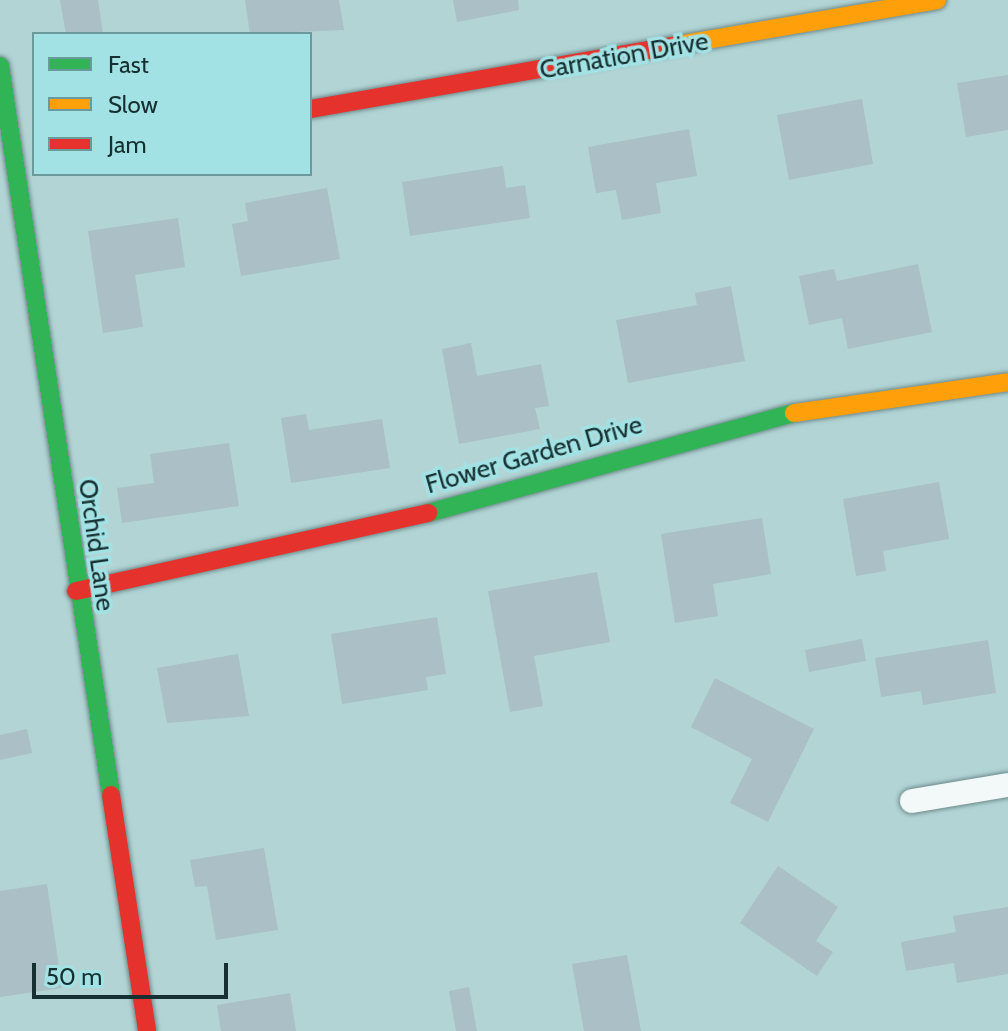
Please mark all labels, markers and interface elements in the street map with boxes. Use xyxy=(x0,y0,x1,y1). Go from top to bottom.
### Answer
street label: Carnation Drive xyxy=(537,26,711,86)
legend xyxy=(32,32,312,176)
text: Fast xyxy=(108,50,149,79)
text: Slow xyxy=(108,90,158,119)
text: Jam xyxy=(108,130,146,159)
street label: Flower Garden Drive xyxy=(422,409,646,501)
street label: Orchid Lane xyxy=(71,477,121,613)
scale bar xyxy=(36,947,232,997)
text: 50 m xyxy=(46,962,102,991)

